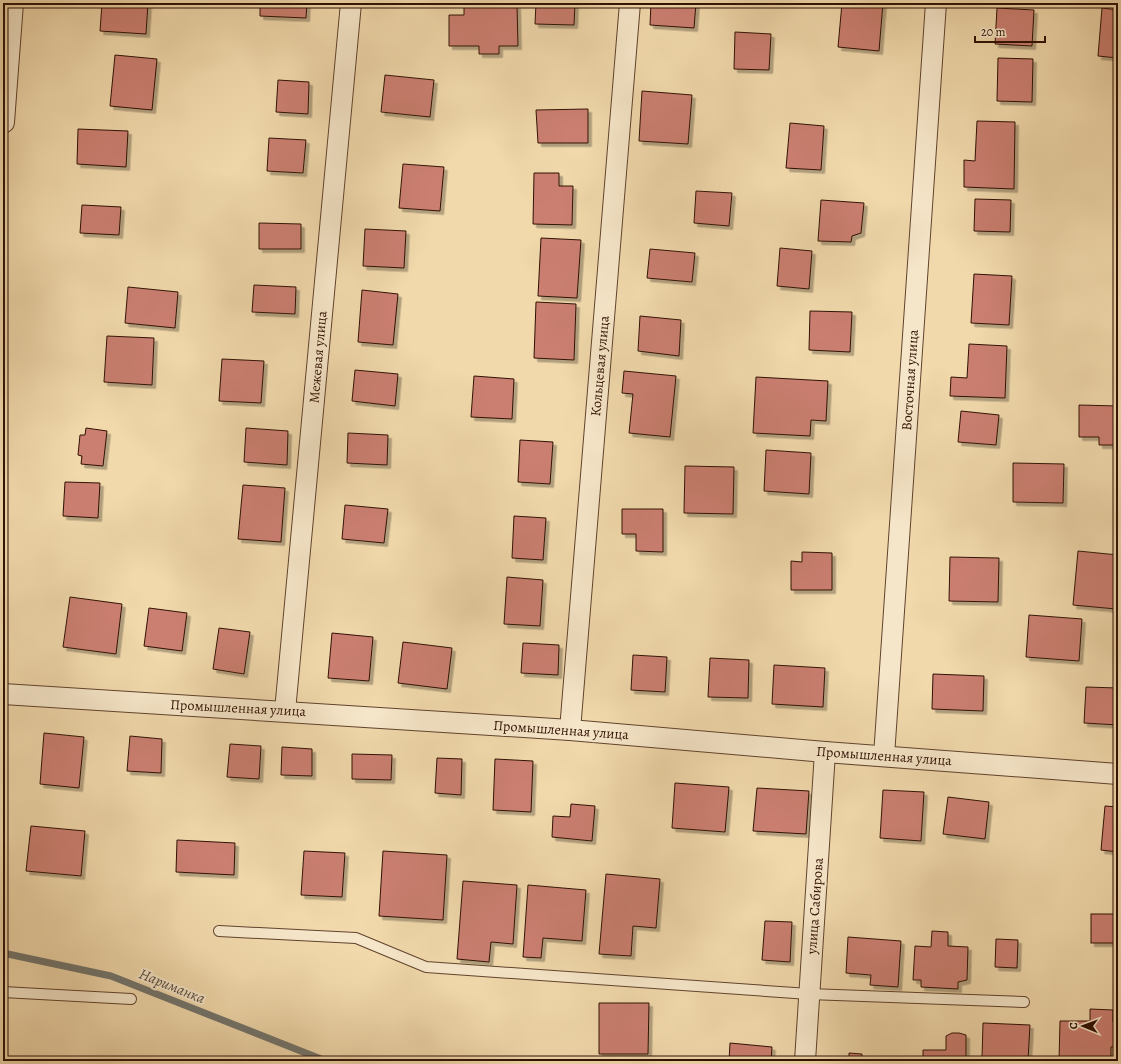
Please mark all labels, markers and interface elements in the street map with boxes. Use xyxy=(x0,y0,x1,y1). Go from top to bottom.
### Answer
scale bar xyxy=(975,18,1045,44)
text: 20 m xyxy=(981,24,1005,40)
street label: Межевая улица xyxy=(304,309,332,404)
street label: Кольцевая улица xyxy=(586,314,614,417)
street label: Восточная улица xyxy=(897,328,923,431)
street label: Промышленная улица xyxy=(170,695,307,721)
street label: Промышленная улица xyxy=(493,716,630,744)
street label: Промышленная улица xyxy=(816,742,953,770)
street label: улица Сабирова xyxy=(802,856,828,956)
water label: Нариманка xyxy=(136,964,208,1008)
north arrow xyxy=(1063,1006,1103,1046)
text: С xyxy=(1066,1022,1081,1029)

